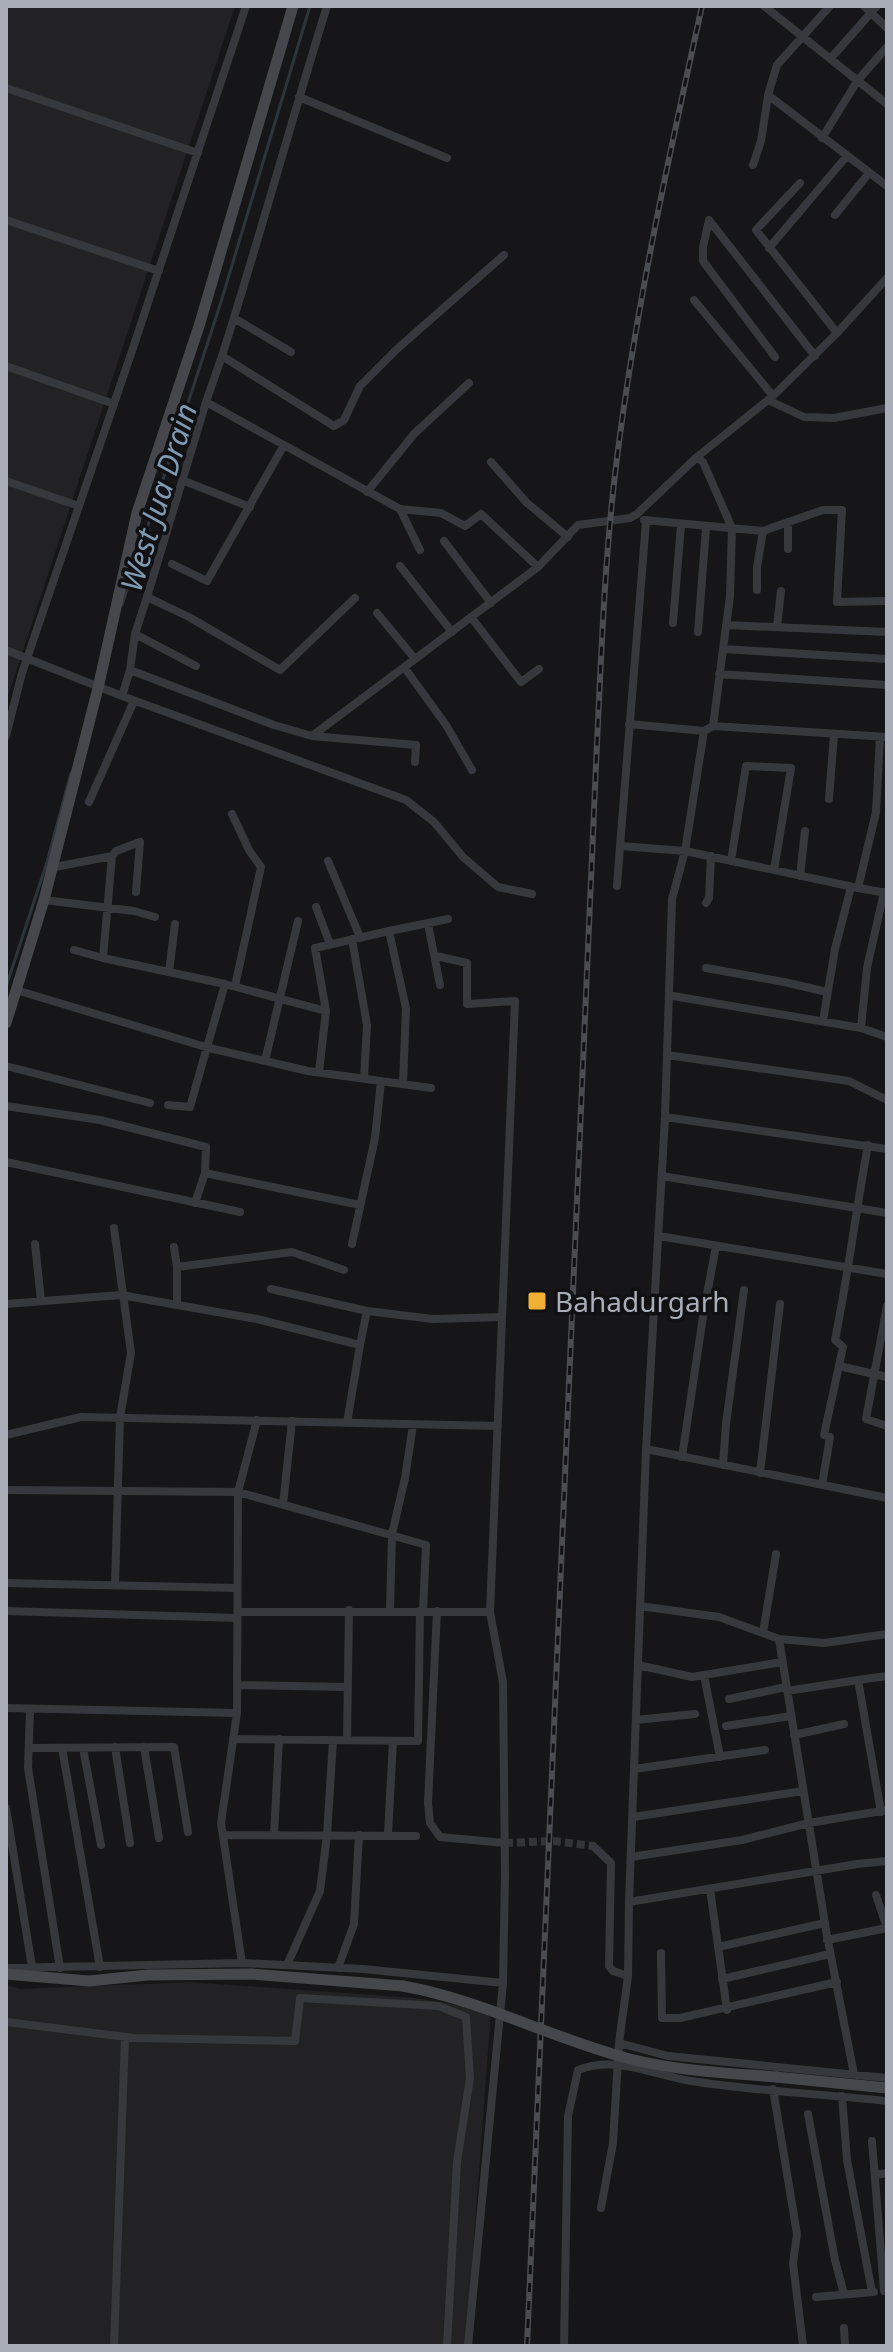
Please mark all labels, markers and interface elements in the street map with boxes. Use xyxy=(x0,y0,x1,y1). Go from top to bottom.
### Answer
water label: West Jua Drain xyxy=(110,398,206,596)
place label: Bahadurgarh xyxy=(555,1282,730,1320)
marker: Bahadurgarh xyxy=(526,1290,548,1312)

